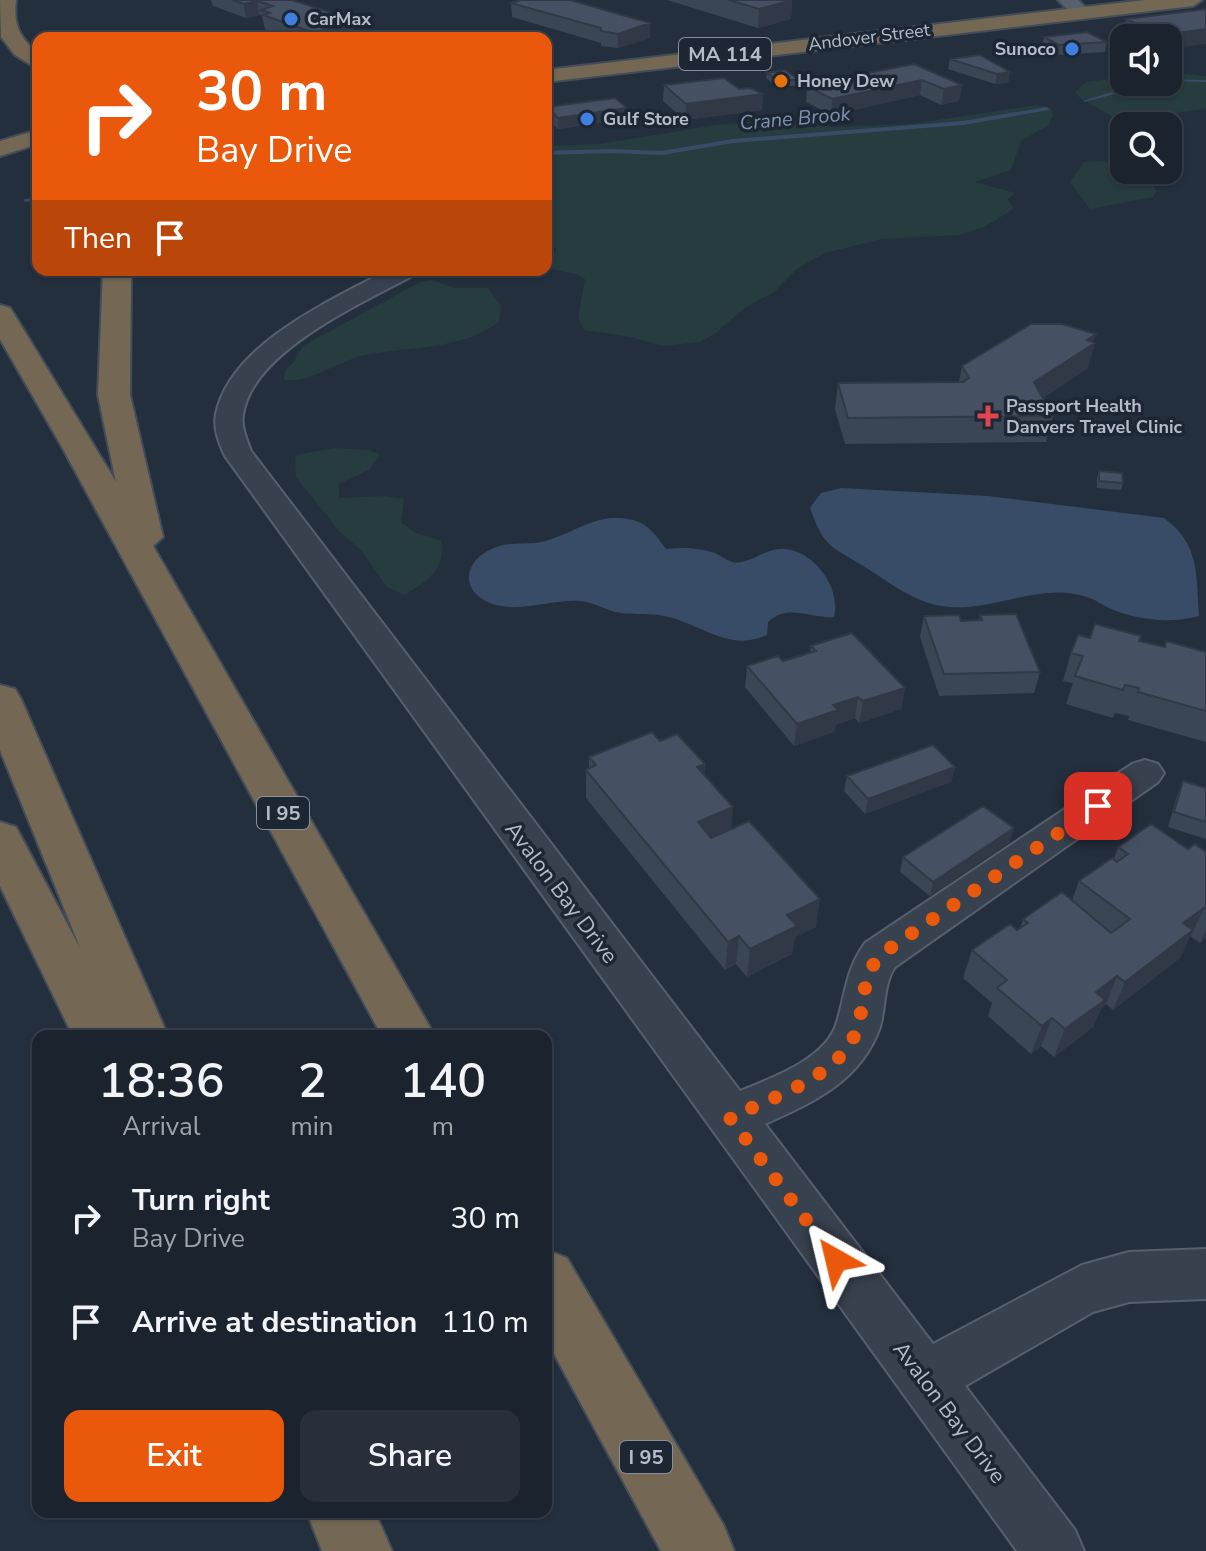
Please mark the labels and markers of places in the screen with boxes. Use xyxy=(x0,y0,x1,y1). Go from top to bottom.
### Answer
place label: CarMax xyxy=(307,7,371,31)
marker: CarMax xyxy=(282,10,300,28)
place label: Sunoco xyxy=(995,37,1056,61)
marker: Sunoco xyxy=(1063,40,1081,58)
place label: Honey Dew xyxy=(797,69,895,93)
marker: Honey Dew xyxy=(772,72,790,90)
place label: Gulf Store xyxy=(603,107,689,131)
marker: Gulf Store xyxy=(578,110,596,128)
place label: Passport Health Danvers Travel Clinic xyxy=(1006,394,1183,439)
marker: Passport Health Danvers Travel Clinic xyxy=(977,405,999,427)
pin xyxy=(1064,772,1132,840)

